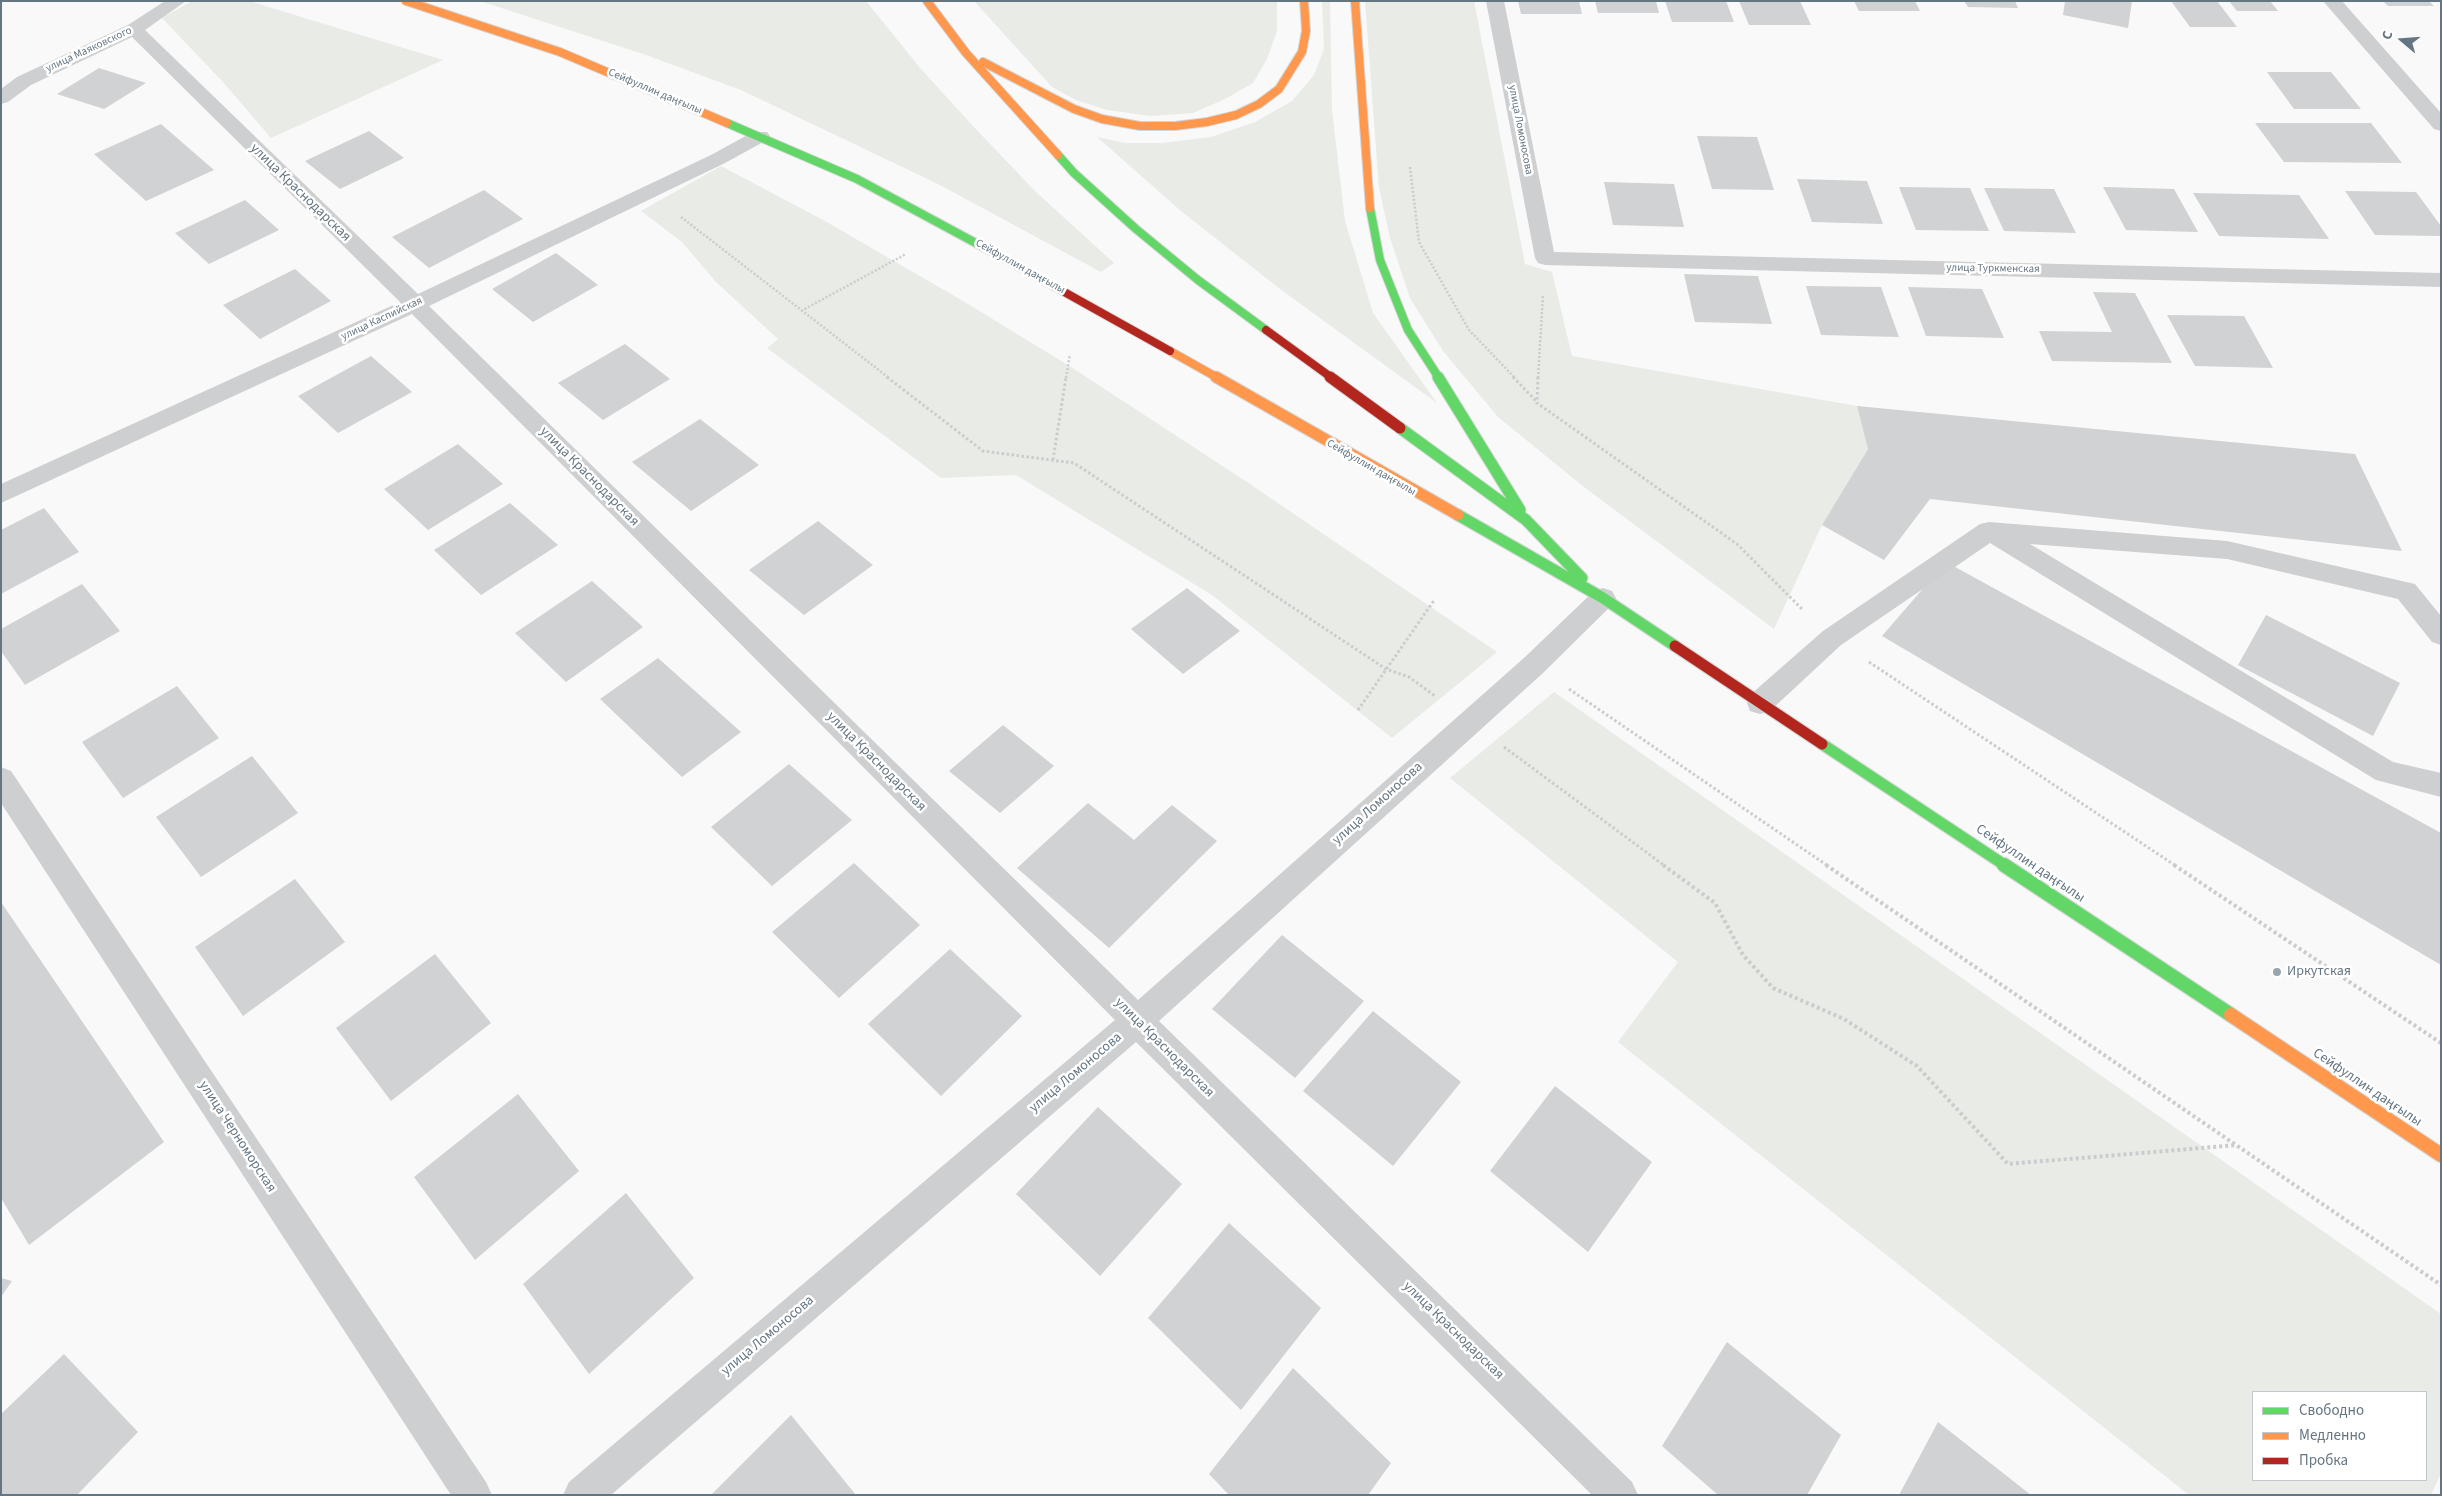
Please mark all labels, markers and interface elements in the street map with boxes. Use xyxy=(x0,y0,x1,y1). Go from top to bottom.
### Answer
north arrow xyxy=(2377,15,2427,65)
street label: улица Маяковского xyxy=(44,24,134,76)
text: С xyxy=(2377,28,2399,42)
street label: Сейфуллин даңғылы xyxy=(606,66,704,118)
street label: улица Ломоносова xyxy=(1505,84,1535,176)
street label: улица Краснодарская xyxy=(246,140,354,246)
street label: Сейфуллин даңғылы xyxy=(973,237,1067,297)
street label: улица Туркменская xyxy=(1946,262,2040,276)
street label: улица Каспийская xyxy=(339,294,425,344)
street label: улица Краснодарская xyxy=(536,424,642,530)
street label: Сейфуллин даңғылы xyxy=(1324,437,1418,499)
street label: улица Краснодарская xyxy=(823,709,929,815)
street label: улица Ломоносова xyxy=(1329,759,1427,849)
street label: Сейфуллин даңғылы xyxy=(1972,821,2088,907)
place label: Иркутская xyxy=(2287,964,2351,980)
marker: Иркутская xyxy=(2271,966,2283,978)
street label: улица Краснодарская xyxy=(1111,995,1217,1101)
street label: улица Ломоносова xyxy=(1026,1029,1126,1117)
street label: Сейфуллин даңғылы xyxy=(2309,1045,2425,1131)
street label: улица Черноморская xyxy=(195,1078,279,1196)
street label: улица Краснодарская xyxy=(1399,1278,1507,1384)
street label: улица Ломоносова xyxy=(718,1292,818,1380)
legend xyxy=(2252,1391,2427,1481)
text: Свободно xyxy=(2299,1400,2364,1421)
text: Медленно xyxy=(2299,1425,2366,1446)
text: Пробка xyxy=(2299,1450,2348,1471)

